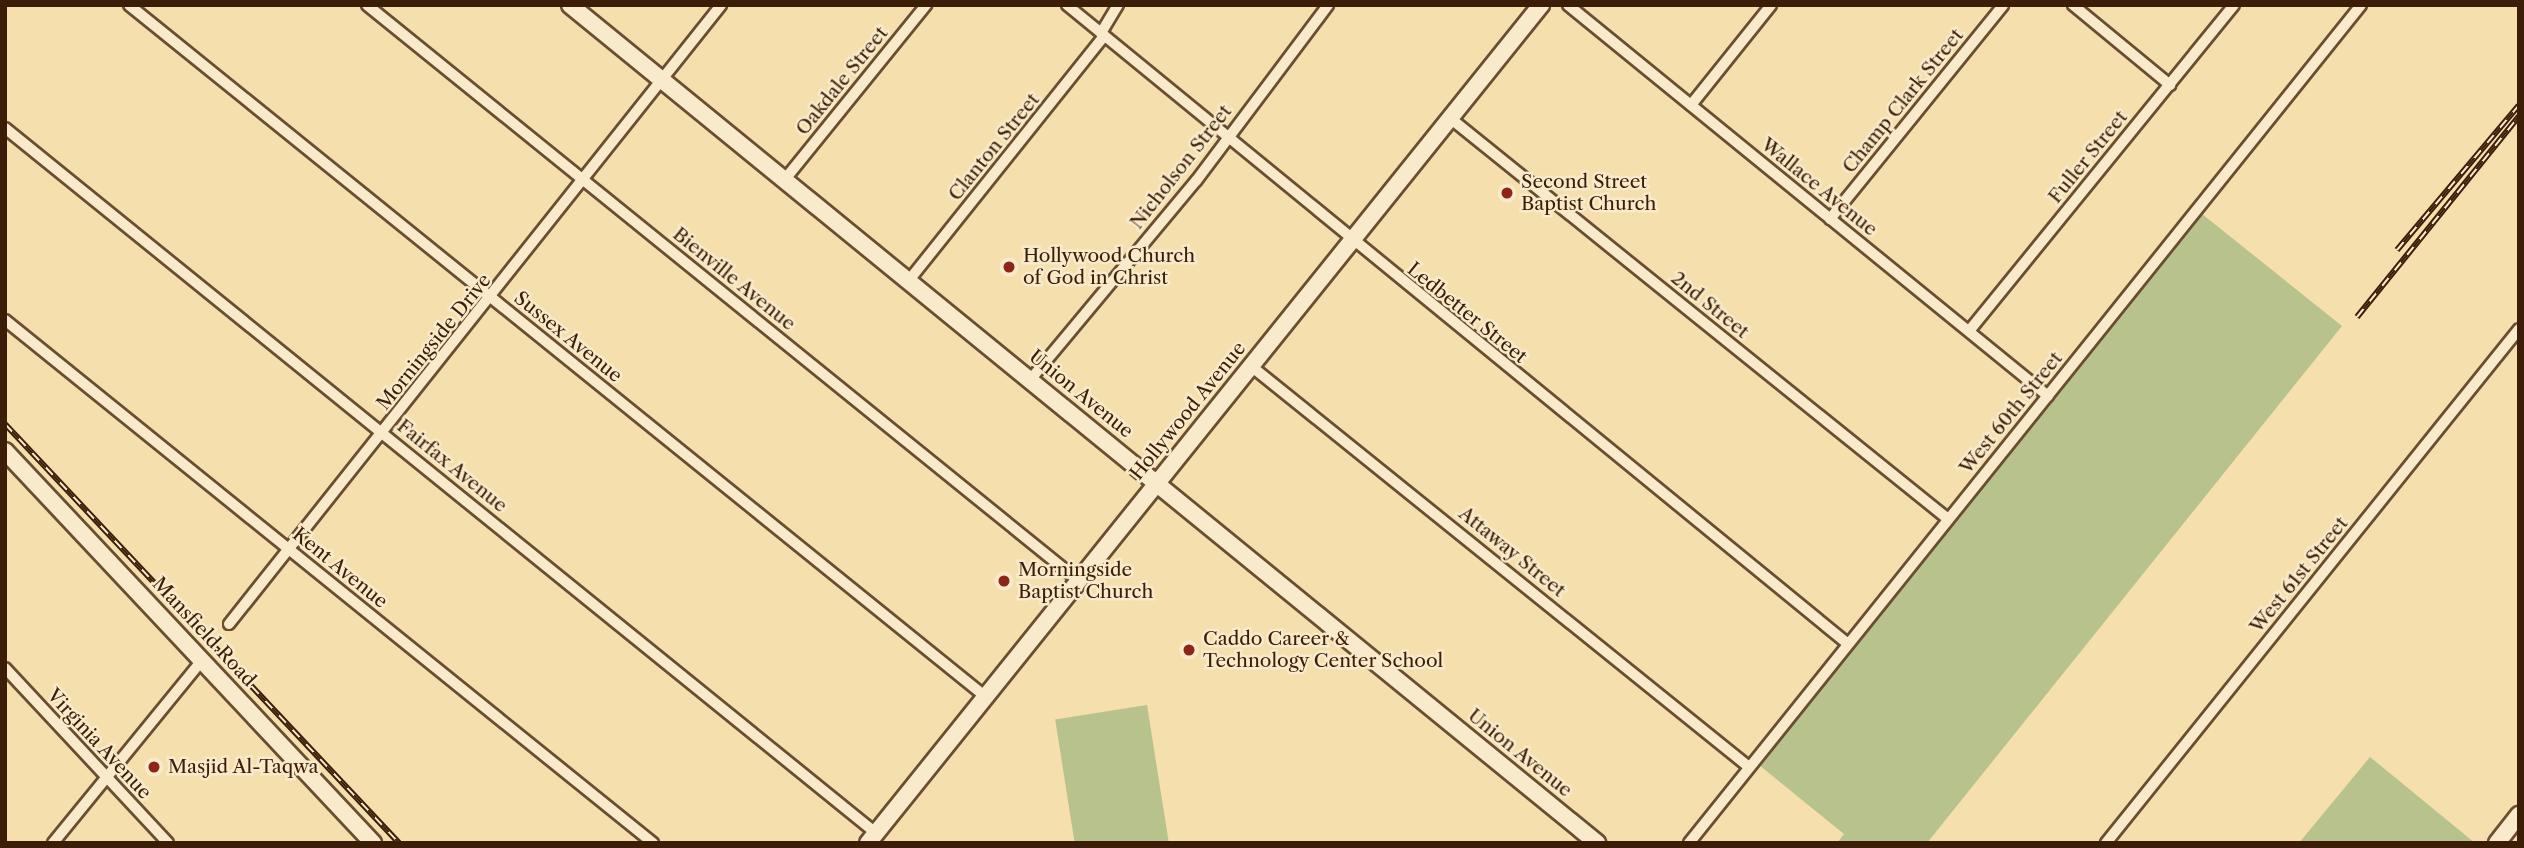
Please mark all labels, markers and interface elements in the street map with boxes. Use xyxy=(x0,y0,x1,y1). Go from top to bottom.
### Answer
street label: Oakdale Street xyxy=(791,22,893,140)
street label: Champ Clark Street xyxy=(1838,24,1968,178)
street label: Clanton Street xyxy=(944,89,1044,205)
street label: Nicholson Street xyxy=(1125,100,1237,234)
street label: Fuller Street xyxy=(2044,106,2132,208)
street label: Wallace Avenue xyxy=(1756,133,1882,241)
place label: Second Street Baptist Church xyxy=(1521,171,1656,215)
marker: Second Street Baptist Church xyxy=(1499,185,1515,201)
street label: Bienville Avenue xyxy=(668,222,800,336)
place label: Hollywood Church of God in Christ xyxy=(1023,245,1195,289)
street label: Ledbetter Street xyxy=(1402,258,1532,368)
marker: Hollywood Church of God in Christ xyxy=(1001,259,1017,275)
street label: 2nd Street xyxy=(1667,267,1753,343)
street label: Morningside Drive xyxy=(372,269,496,415)
street label: Sussex Avenue xyxy=(509,286,627,388)
street label: Hollywood Avenue xyxy=(1125,337,1251,485)
street label: Union Avenue xyxy=(1024,345,1138,443)
street label: West 60th Street xyxy=(1955,347,2067,479)
street label: Fairfax Avenue xyxy=(392,414,512,518)
street label: Attaway Street xyxy=(1454,502,1570,602)
street label: West 61st Street xyxy=(2245,512,2353,638)
street label: Kent Avenue xyxy=(288,523,392,613)
place label: Morningside Baptist Church xyxy=(1018,559,1153,603)
street label: Mansfield Road xyxy=(148,573,260,691)
marker: Morningside Baptist Church xyxy=(996,573,1012,589)
place label: Caddo Career & Technology Center School xyxy=(1203,628,1444,672)
marker: Caddo Career & Technology Center School xyxy=(1181,642,1197,658)
street label: Virginia Avenue xyxy=(42,684,156,804)
street label: Union Avenue xyxy=(1463,704,1577,802)
place label: Masjid Al-Taqwa xyxy=(168,756,319,778)
marker: Masjid Al-Taqwa xyxy=(146,759,162,775)

